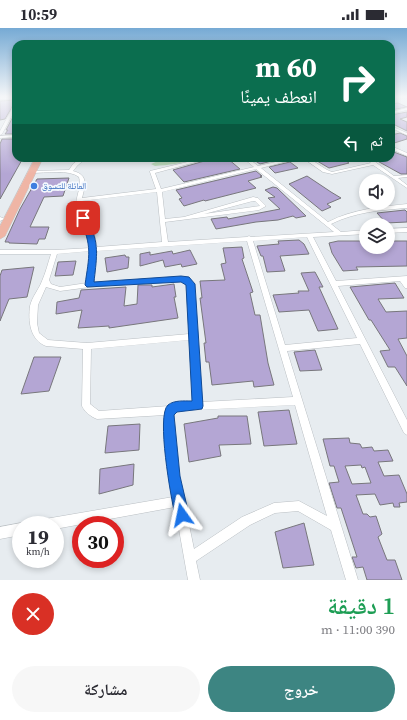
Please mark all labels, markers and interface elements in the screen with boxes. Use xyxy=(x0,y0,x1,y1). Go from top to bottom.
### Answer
text: 10:59 xyxy=(20,4,57,25)
text: 60 m xyxy=(255,48,317,86)
icon: right xyxy=(331,56,383,108)
text: انعطف يمينًا xyxy=(240,84,317,109)
text: ثم xyxy=(370,130,383,151)
icon: left xyxy=(340,132,362,154)
map controls xyxy=(359,174,395,254)
button: sound xyxy=(359,174,395,210)
place label: العائلة للتسوق xyxy=(42,180,86,192)
marker: العائلة للتسوق xyxy=(29,181,39,191)
pin xyxy=(66,201,100,235)
icon: arrive xyxy=(72,207,94,229)
button: layers xyxy=(359,218,395,254)
position arrow xyxy=(161,494,203,536)
speed limit sign: 30 xyxy=(72,516,124,568)
text: 19 xyxy=(27,523,49,551)
text: km/h xyxy=(26,545,50,558)
text: 1 دقيقة xyxy=(327,589,395,622)
button: close xyxy=(12,593,54,635)
text: 390 m · 11:00 xyxy=(321,621,395,638)
button: مشاركة xyxy=(12,666,200,712)
button: خروج xyxy=(208,666,395,712)

